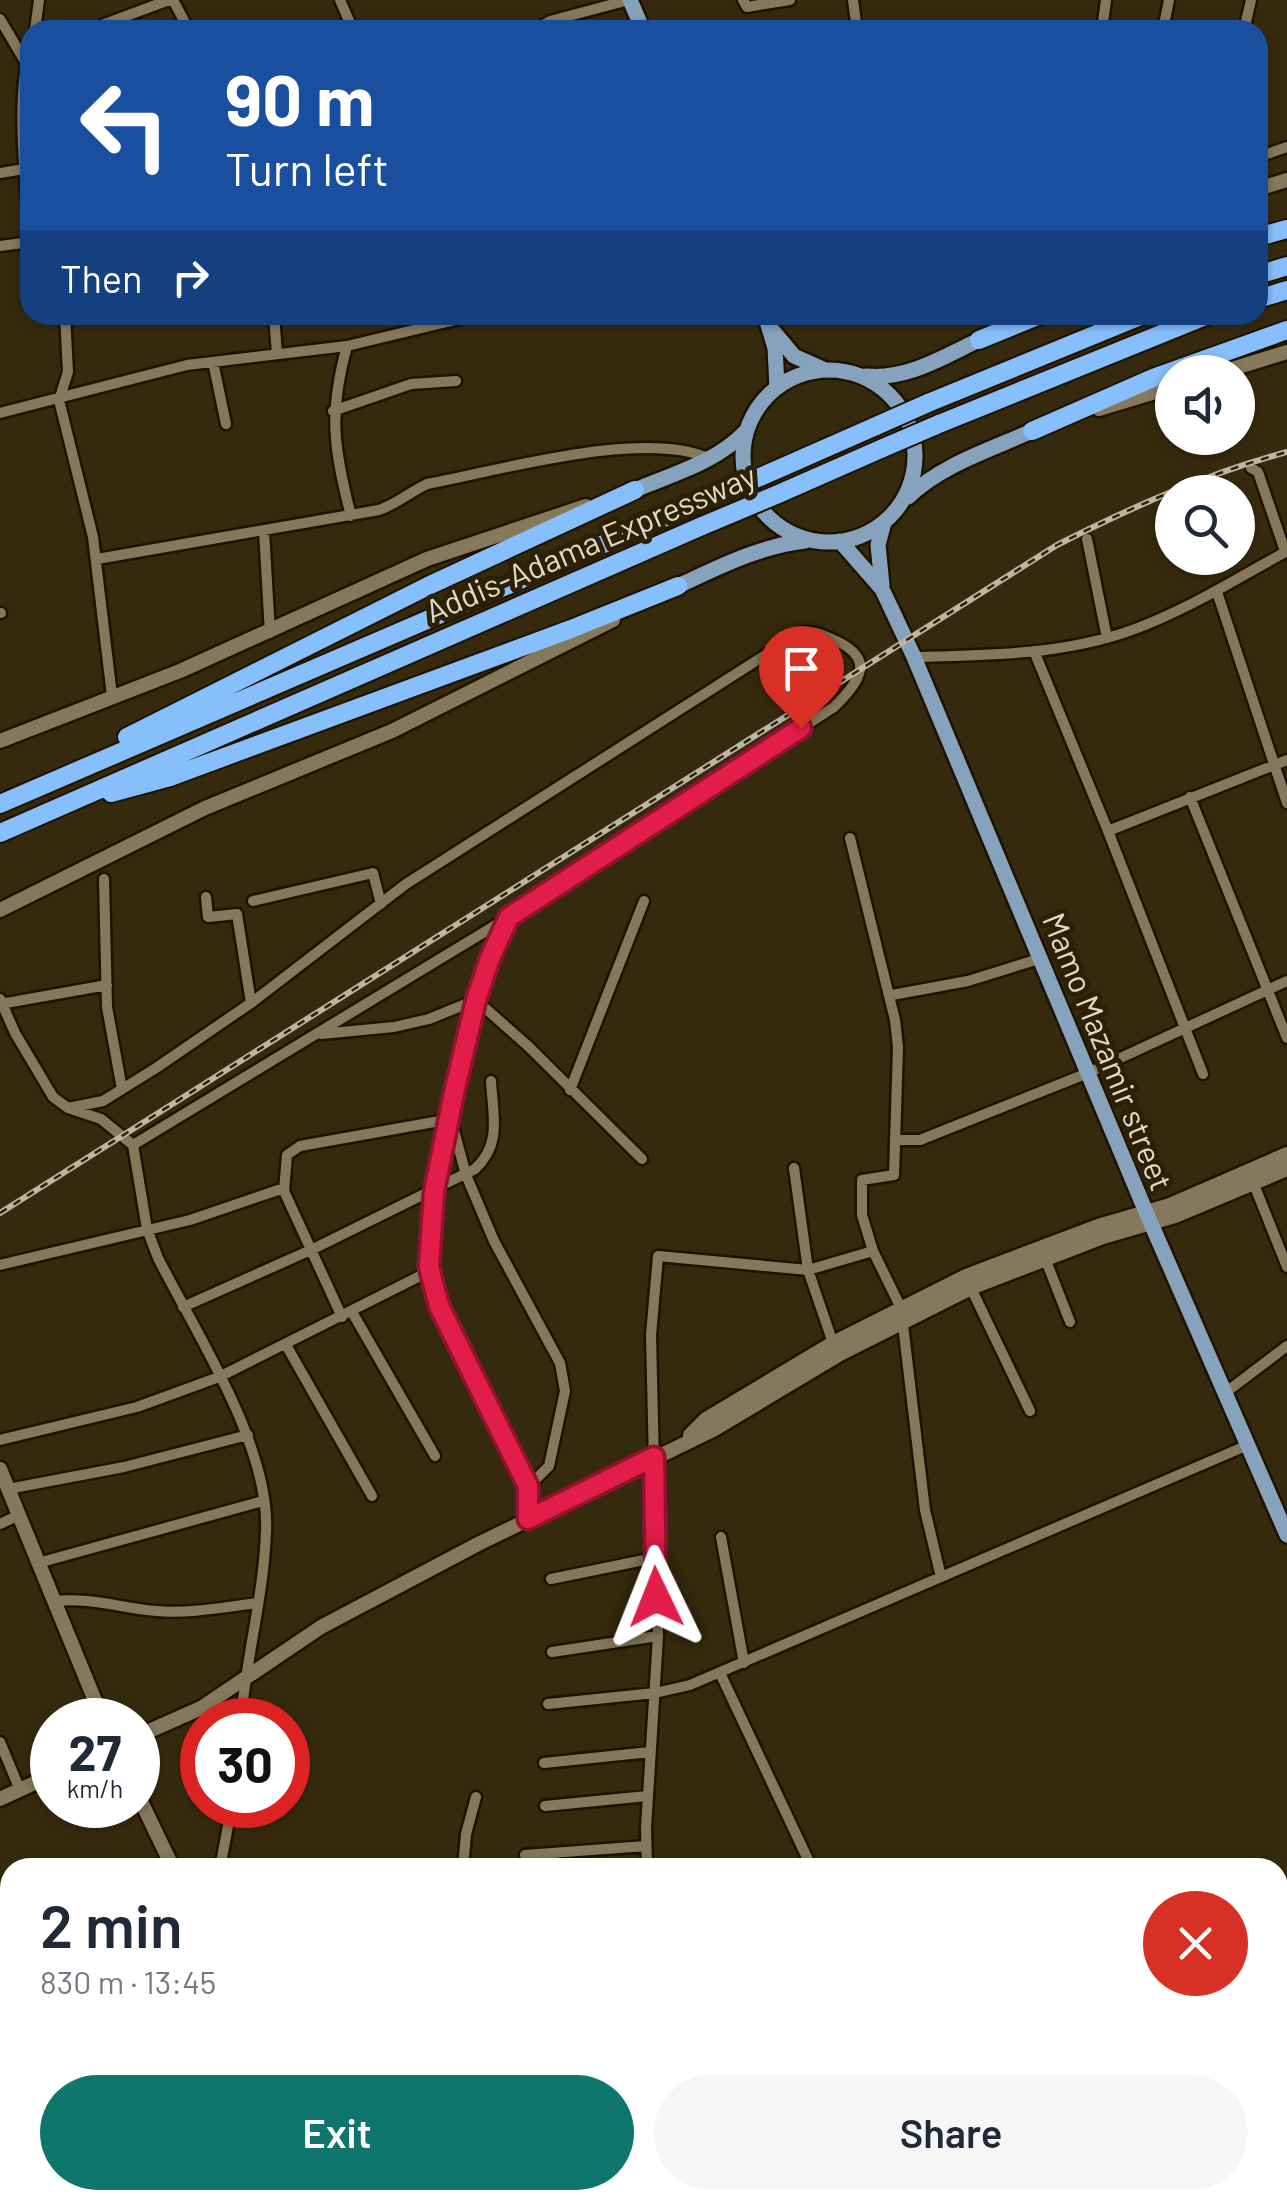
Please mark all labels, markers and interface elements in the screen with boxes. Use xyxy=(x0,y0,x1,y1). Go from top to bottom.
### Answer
text: 90 m xyxy=(225,56,375,140)
icon: left xyxy=(60,60,190,190)
text: Turn left xyxy=(225,141,389,195)
icon: right xyxy=(163,250,218,305)
text: Then xyxy=(60,255,143,301)
map controls xyxy=(1155,355,1255,575)
button: sound xyxy=(1155,355,1255,455)
street label: Addis-Adama Expressway xyxy=(419,455,761,629)
button: search xyxy=(1155,475,1255,575)
pin xyxy=(759,626,844,729)
icon: arrive xyxy=(774,641,829,696)
street label: Mamo Mazamir street xyxy=(1036,907,1182,1195)
position arrow xyxy=(604,1545,708,1649)
speed limit sign: 30 xyxy=(180,1698,310,1828)
text: 27 xyxy=(69,1721,121,1781)
text: km/h xyxy=(67,1773,123,1803)
text: 2 min xyxy=(40,1888,183,1960)
button: close xyxy=(1143,1891,1248,1996)
text: 830 m · 13:45 xyxy=(40,1962,216,2000)
button: Exit xyxy=(40,2075,634,2190)
button: Share xyxy=(654,2075,1248,2190)

